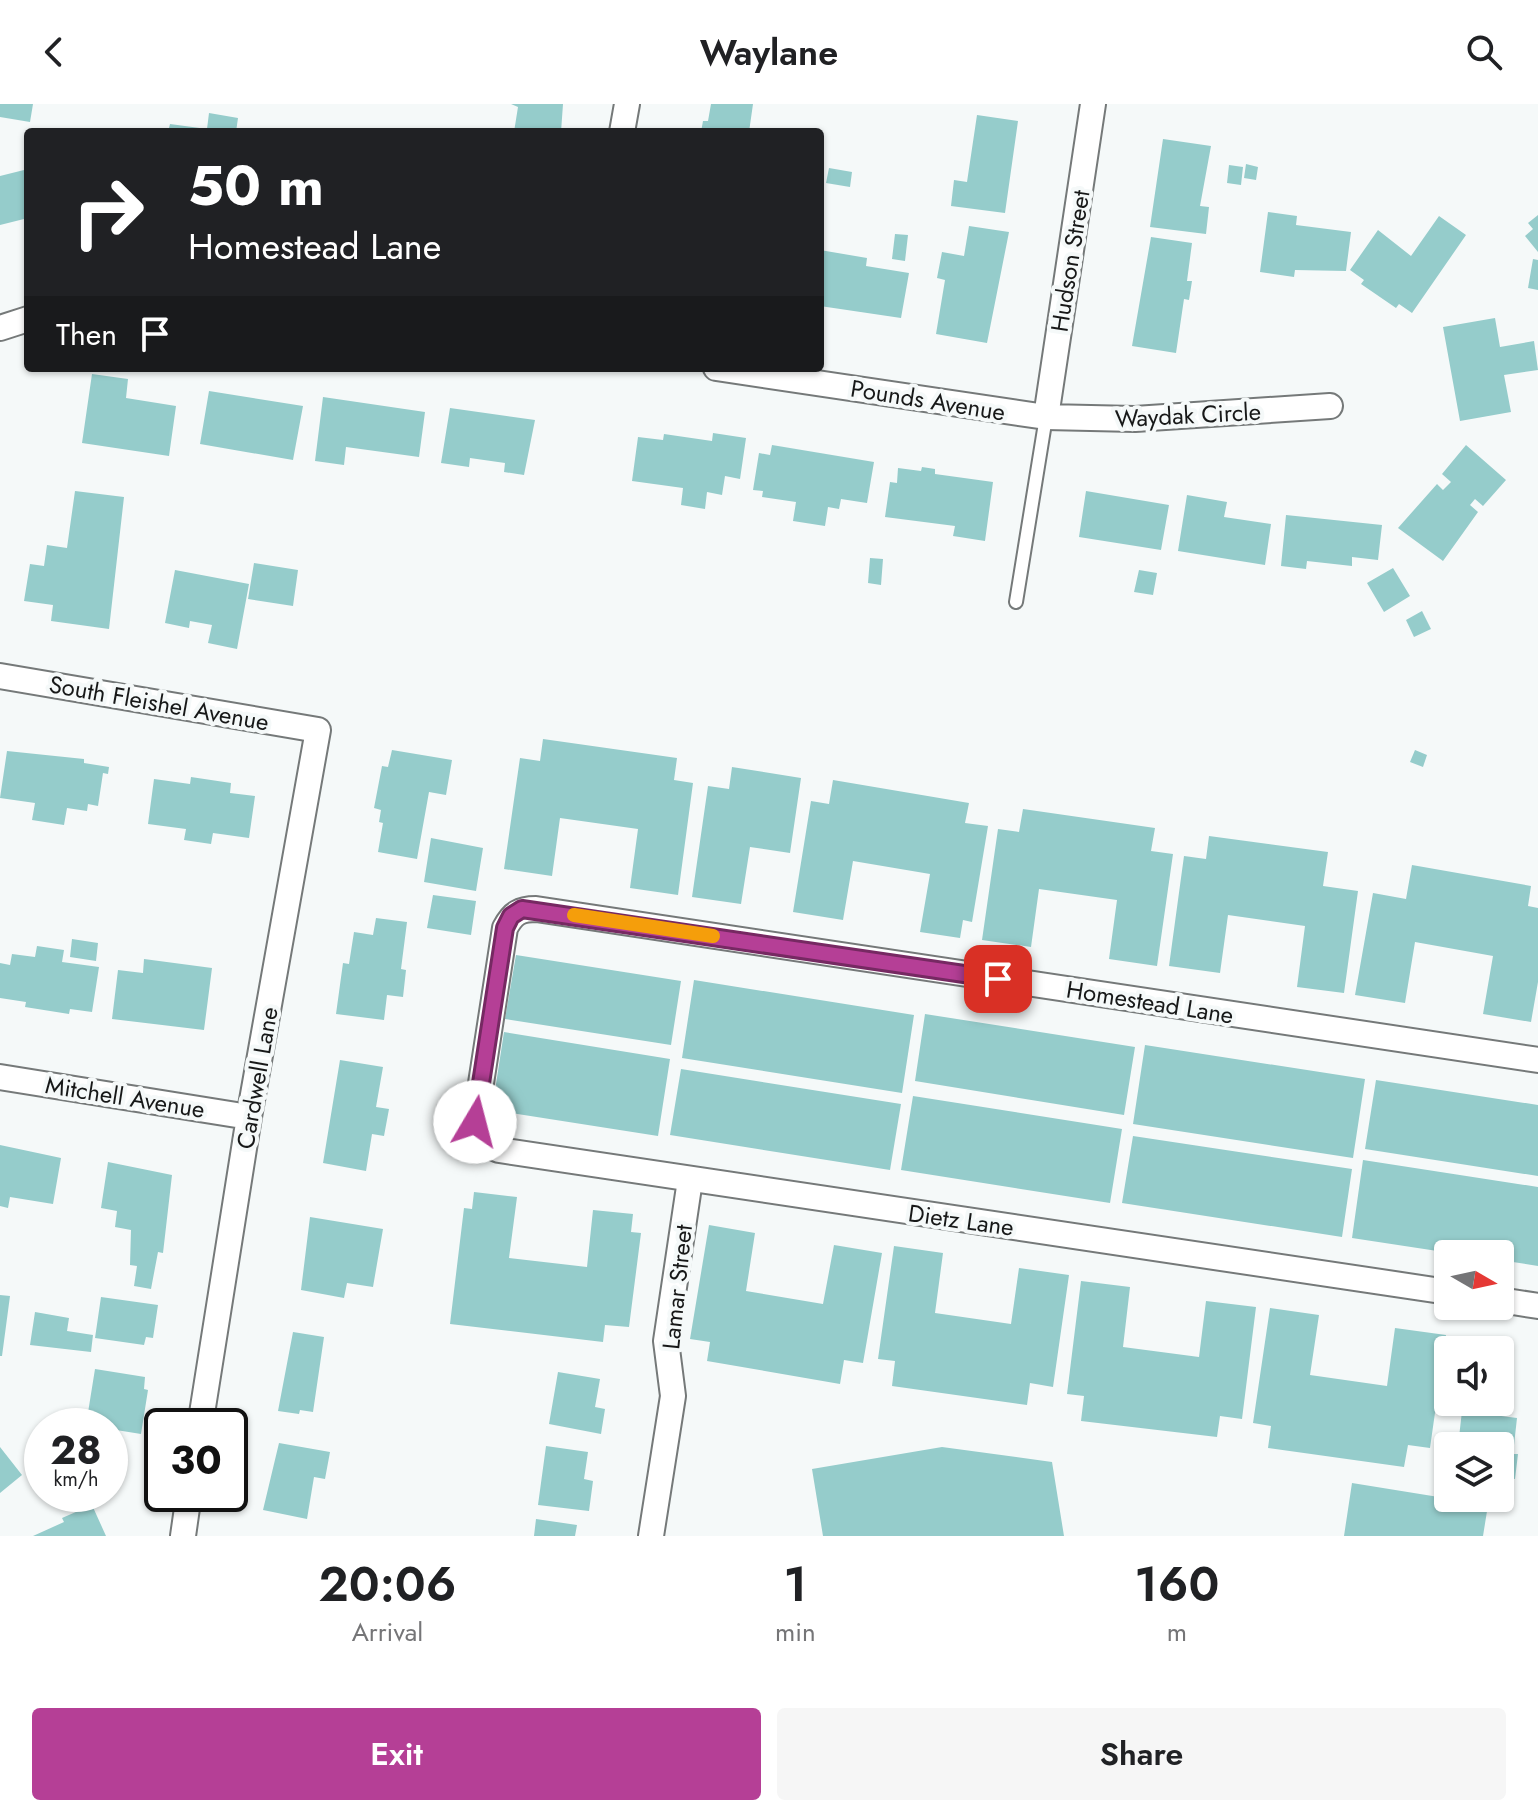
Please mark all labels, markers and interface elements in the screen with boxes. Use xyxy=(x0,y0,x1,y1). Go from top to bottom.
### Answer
text: Waylane xyxy=(700,26,838,78)
icon: back xyxy=(32,30,76,74)
icon: search xyxy=(1462,30,1506,74)
text: 50 m xyxy=(188,145,324,226)
icon: right xyxy=(56,160,160,264)
street label: Hudson Street xyxy=(1042,187,1099,334)
text: Homestead Lane xyxy=(188,220,441,272)
icon: arrive xyxy=(133,312,177,356)
text: Then xyxy=(56,313,117,356)
street label: Pounds Avenue xyxy=(848,371,1008,429)
street label: Waydak Circle xyxy=(1114,394,1262,436)
street label: South Fleishel Avenue xyxy=(46,666,272,740)
pin xyxy=(964,945,1032,1013)
icon: arrive xyxy=(976,957,1020,1001)
street label: Homestead Lane xyxy=(1064,972,1236,1032)
street label: Cardwell Lane xyxy=(227,1004,287,1152)
street label: Mitchell Avenue xyxy=(43,1067,207,1127)
position arrow xyxy=(433,1080,517,1164)
street label: Dietz Lane xyxy=(906,1195,1016,1245)
street label: Lamar Street xyxy=(653,1223,701,1351)
north arrow xyxy=(1434,1240,1514,1320)
map controls xyxy=(1434,1240,1514,1512)
button: sound xyxy=(1434,1336,1514,1416)
speed limit sign: 30 xyxy=(144,1408,248,1512)
text: 28 xyxy=(50,1421,102,1479)
button: layers xyxy=(1434,1432,1514,1512)
text: km/h xyxy=(53,1465,99,1494)
text: 20:06 xyxy=(319,1550,456,1619)
text: 1 xyxy=(784,1550,807,1619)
text: 160 xyxy=(1134,1550,1219,1619)
text: Arrival xyxy=(352,1613,423,1651)
text: min xyxy=(775,1613,816,1651)
text: m xyxy=(1167,1613,1187,1651)
button: Exit xyxy=(32,1708,761,1800)
button: Share xyxy=(777,1708,1506,1800)

